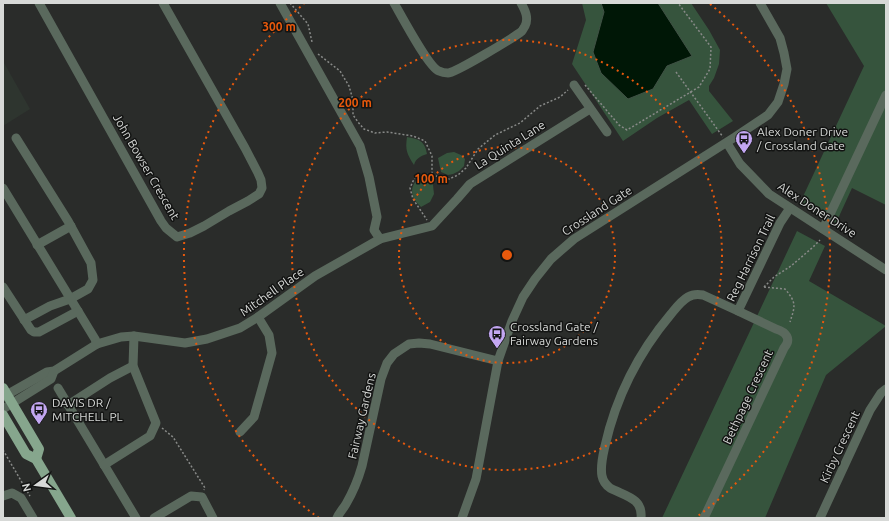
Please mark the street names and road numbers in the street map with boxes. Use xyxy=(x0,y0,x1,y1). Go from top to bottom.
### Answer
street label: John Bowser Crescent xyxy=(111,112,182,222)
street label: La Quinta Lane xyxy=(472,118,547,171)
street label: Alex Doner Drive xyxy=(776,179,859,240)
street label: Crossland Gate xyxy=(559,183,634,238)
street label: Reg Harrison Trail xyxy=(724,212,777,303)
street label: Mitchell Place xyxy=(237,265,306,318)
street label: Bethpage Crescent xyxy=(720,347,775,446)
street label: Fairway Gardens xyxy=(345,372,378,460)
street label: Kirby Crescent xyxy=(817,408,862,485)

